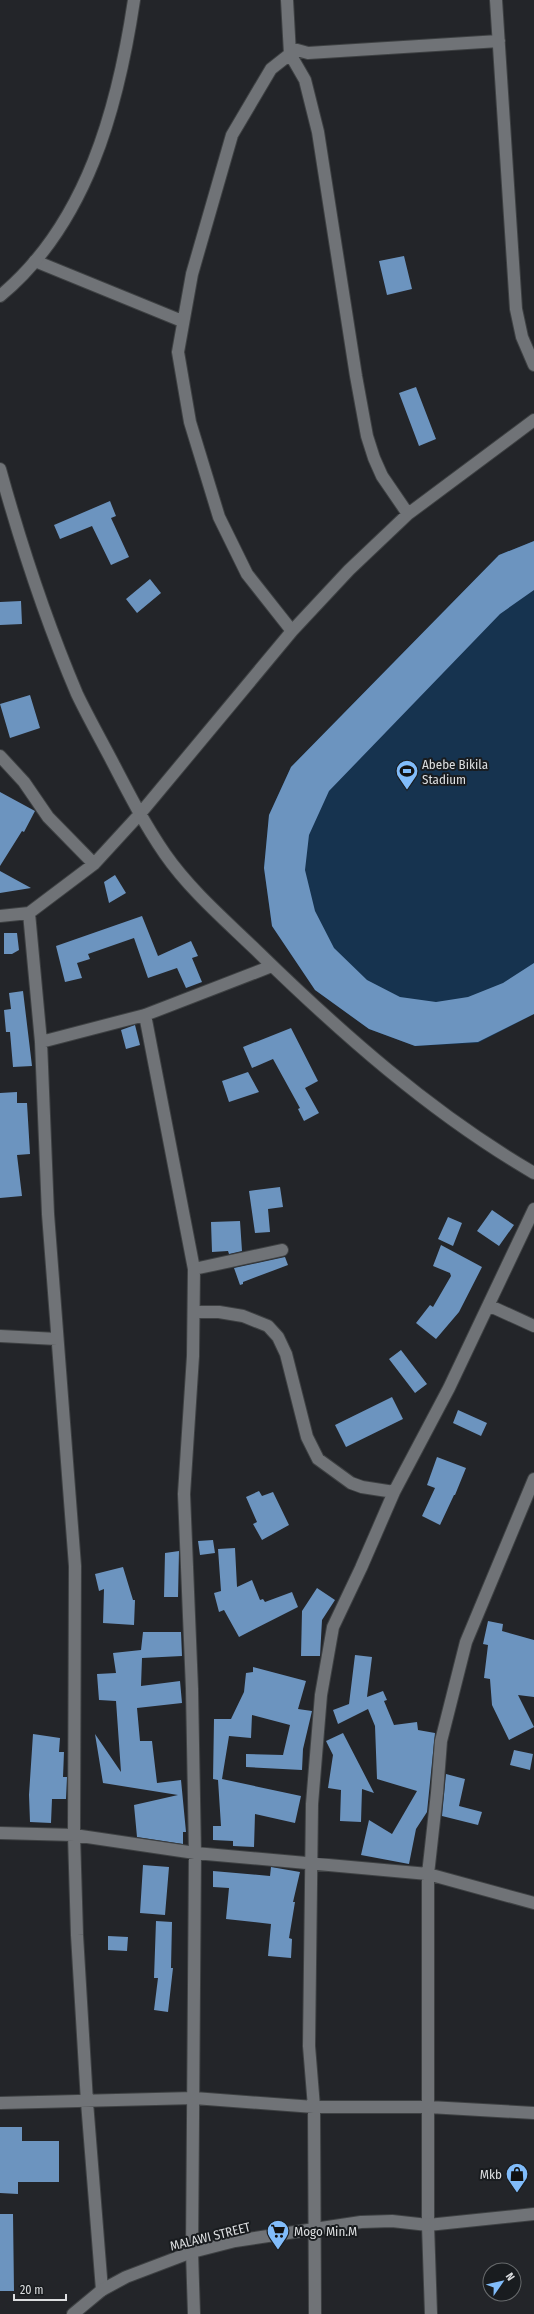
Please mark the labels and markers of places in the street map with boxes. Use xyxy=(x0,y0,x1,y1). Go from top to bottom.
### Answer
place label: Abebe Bikila Stadium xyxy=(422,757,488,787)
sports icon: Abebe Bikila Stadium xyxy=(394,758,420,791)
shop icon: Mkb xyxy=(504,2161,530,2194)
place label: Mkb xyxy=(480,2167,502,2182)
supermarket icon: Mogo Min.M xyxy=(265,2218,291,2251)
place label: Mogo Min.M xyxy=(294,2224,357,2239)

